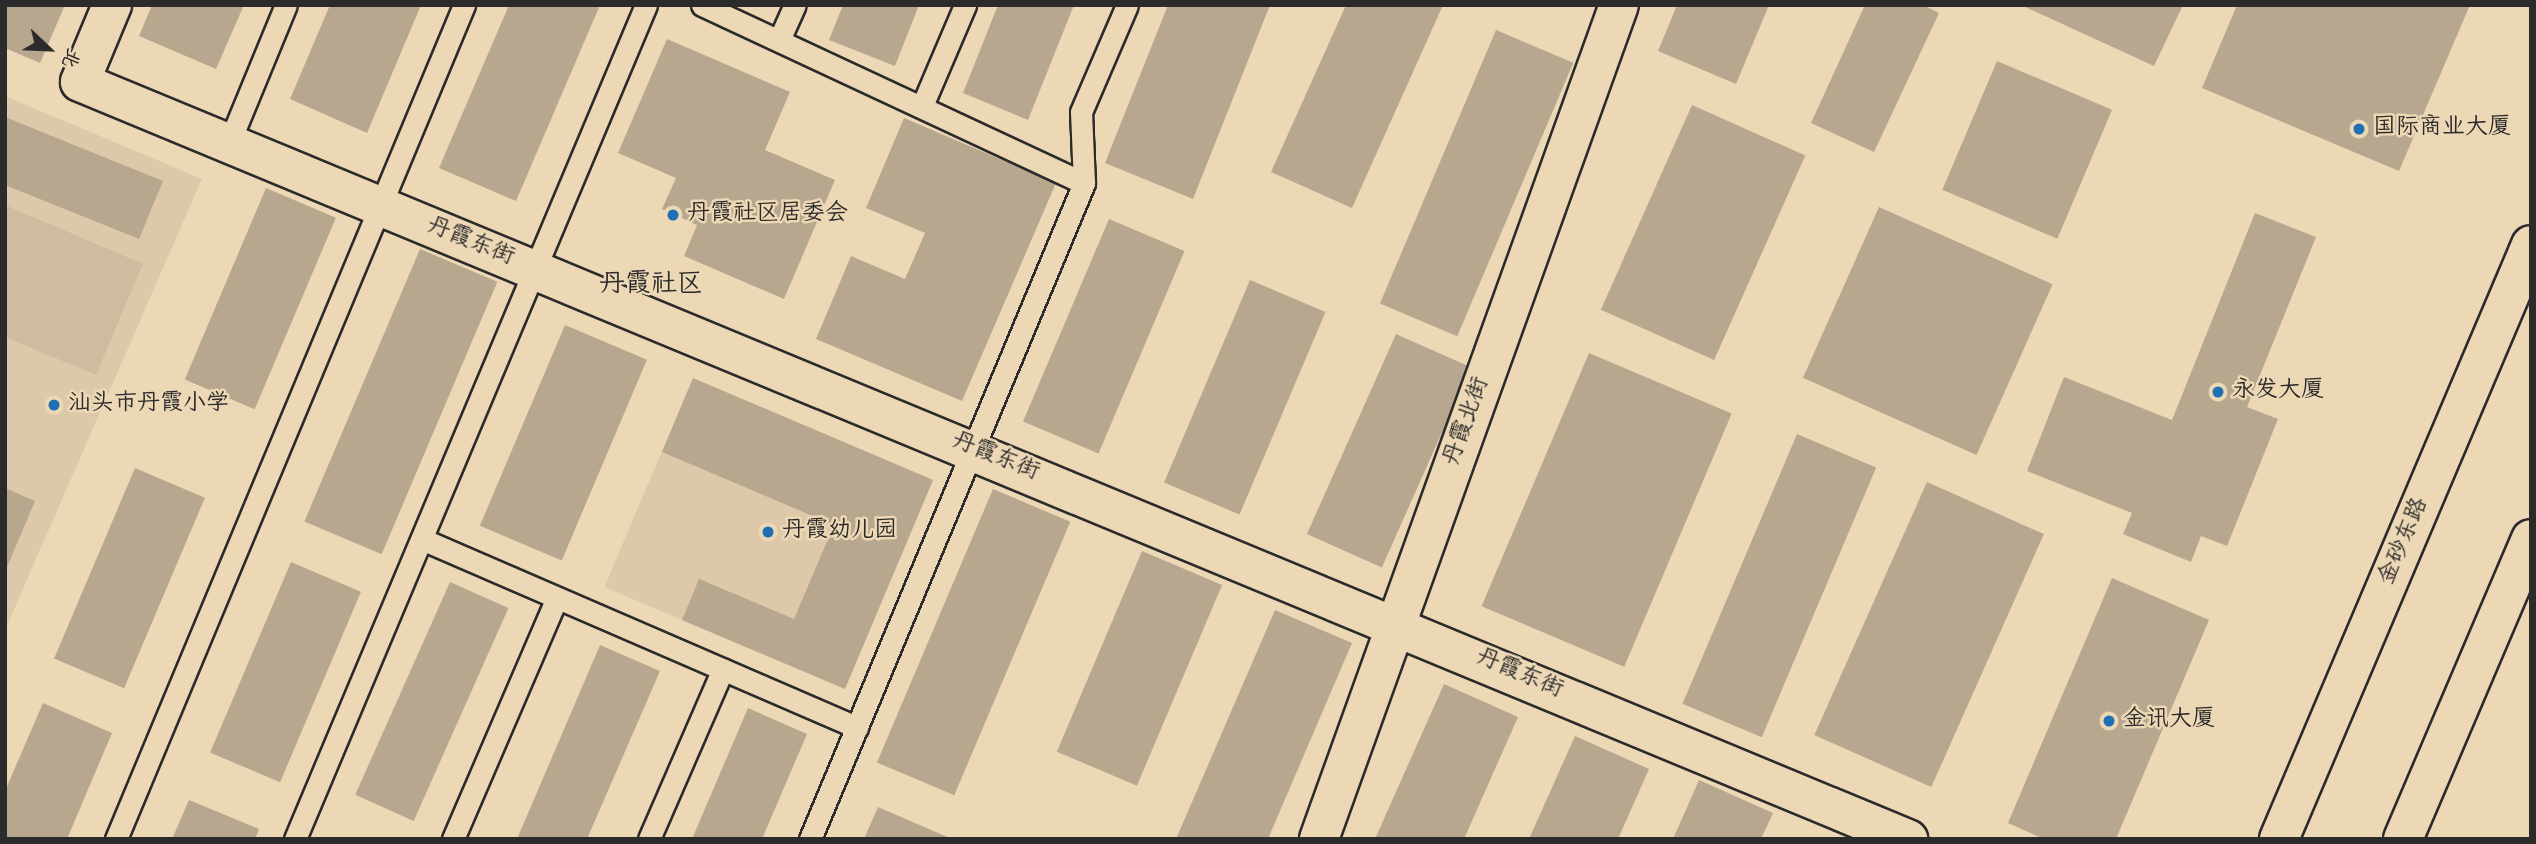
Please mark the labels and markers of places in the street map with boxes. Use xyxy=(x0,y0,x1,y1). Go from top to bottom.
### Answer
place label: 国际商业大厦 xyxy=(2373,115,2511,143)
marker: 国际商业大厦 xyxy=(2351,121,2367,137)
place label: 丹霞社区居委会 xyxy=(687,201,848,229)
marker: 丹霞社区居委会 xyxy=(665,207,681,223)
place label: 永发大厦 xyxy=(2232,378,2324,406)
marker: 永发大厦 xyxy=(2210,384,2226,400)
place label: 汕头市丹霞小学 xyxy=(68,391,229,419)
marker: 汕头市丹霞小学 xyxy=(46,397,62,413)
place label: 丹霞幼儿园 xyxy=(782,518,897,546)
marker: 丹霞幼儿园 xyxy=(760,524,776,540)
place label: 金讯大厦 xyxy=(2123,707,2215,735)
marker: 金讯大厦 xyxy=(2101,713,2117,729)

